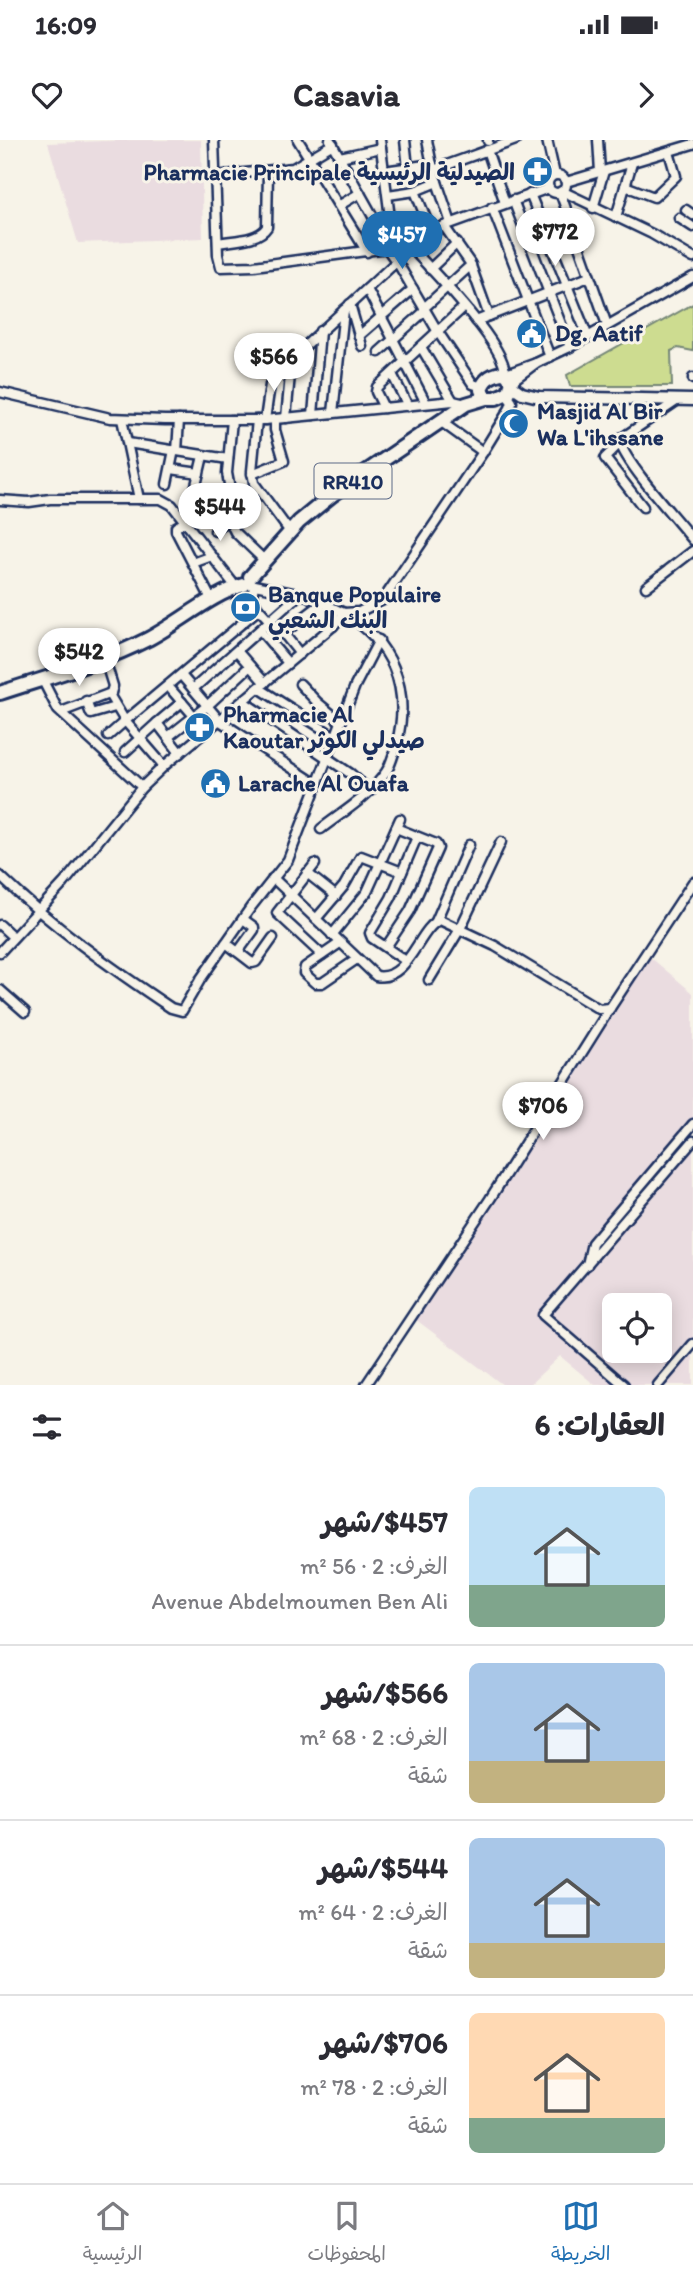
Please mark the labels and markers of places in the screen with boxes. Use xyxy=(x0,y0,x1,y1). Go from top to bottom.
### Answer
pharmacy icon: Pharmacie Principale الصيدلية الرئيسية xyxy=(521,155,555,189)
place label: Pharmacie Principale الصيدلية الرئيسية xyxy=(144,158,515,186)
pin: $772 xyxy=(514,208,596,268)
pin: $457 xyxy=(361,212,443,271)
public building icon: Dg. Aatif xyxy=(515,316,549,350)
place label: Dg. Aatif xyxy=(555,319,644,347)
pin: $566 xyxy=(233,334,315,393)
place label: Masjid Al Bir Wa L'ihssane xyxy=(537,397,664,451)
mosque icon: Masjid Al Bir Wa L'ihssane xyxy=(497,407,531,441)
pin: $544 xyxy=(179,484,261,543)
place label: Banque Populaire البنك الشعبي xyxy=(268,580,441,641)
bank icon: Banque Populaire البنك الشعبي xyxy=(228,590,262,624)
pin: $542 xyxy=(38,629,120,688)
place label: Pharmacie Al Kaoutar صيدلي الكوثر xyxy=(223,700,425,761)
pharmacy icon: Pharmacie Al Kaoutar صيدلي الكوثر xyxy=(183,710,217,744)
public building icon: Larache Al Ouafa xyxy=(198,766,232,800)
place label: Larache Al Ouafa xyxy=(238,769,410,797)
pin: $706 xyxy=(502,1082,584,1142)

